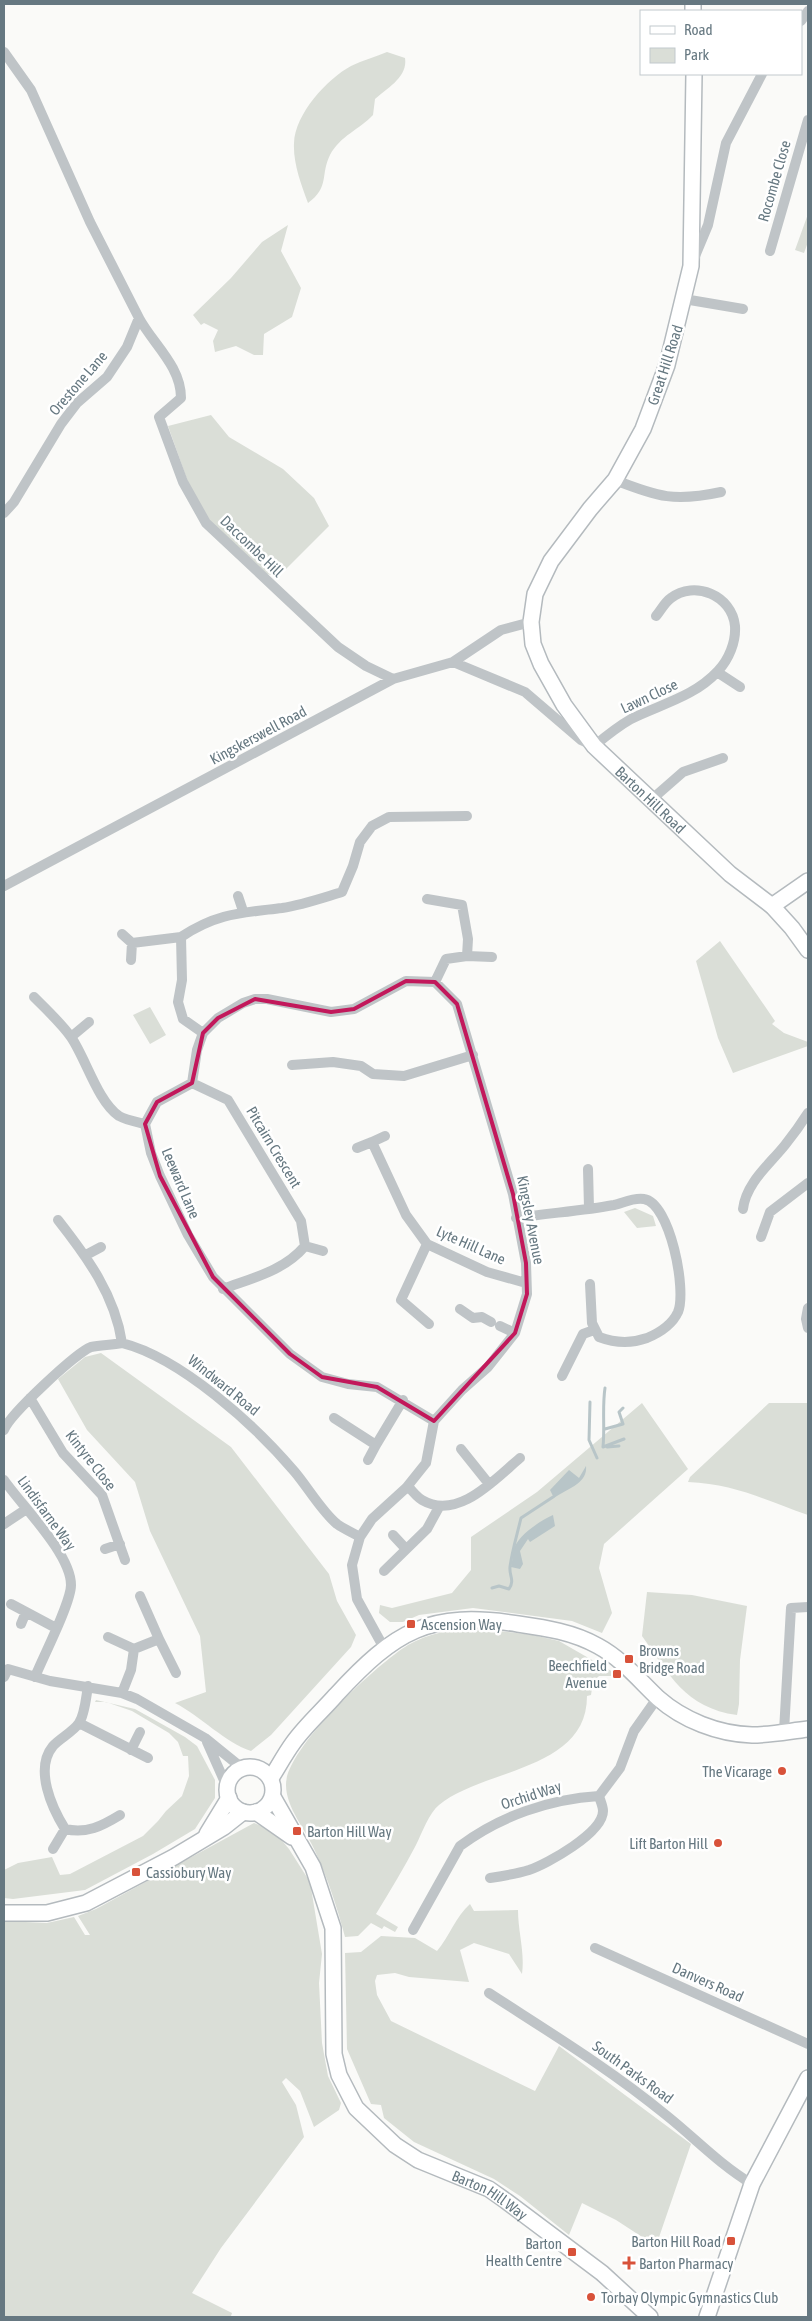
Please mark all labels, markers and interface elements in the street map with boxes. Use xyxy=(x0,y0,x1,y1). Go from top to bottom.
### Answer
legend xyxy=(640,10,802,75)
text: Road xyxy=(684,21,713,38)
text: Park xyxy=(684,46,709,63)
street label: Rocombe Close xyxy=(754,138,794,224)
street label: Great Hill Road xyxy=(644,323,686,407)
street label: Orestone Lane xyxy=(46,347,111,419)
street label: Daccombe Hill xyxy=(217,512,287,580)
street label: Lawn Close xyxy=(618,675,680,717)
street label: Kingskerswell Road xyxy=(207,702,309,768)
street label: Barton Hill Road xyxy=(612,762,689,836)
street label: Pitcairn Crescent xyxy=(243,1103,305,1191)
street label: Leeward Lane xyxy=(158,1145,204,1221)
street label: Kingsley Avenue xyxy=(514,1174,548,1266)
street label: Lyte Hill Lane xyxy=(434,1222,508,1268)
street label: Windward Road xyxy=(185,1351,263,1419)
street label: Kintyre Close xyxy=(62,1427,120,1494)
street label: Lindisfarne Way xyxy=(14,1473,80,1553)
place label: Ascension Way xyxy=(421,1616,502,1633)
marker: Ascension Way xyxy=(405,1618,417,1630)
place label: Browns Bridge Road xyxy=(639,1642,705,1676)
marker: Browns Bridge Road xyxy=(623,1653,635,1665)
place label: Beechfield Avenue xyxy=(548,1657,607,1691)
marker: Beechfield Avenue xyxy=(611,1668,623,1680)
place label: The Vicarage xyxy=(702,1763,772,1780)
marker: The Vicarage xyxy=(776,1765,788,1777)
street label: Orchid Way xyxy=(499,1777,563,1813)
place label: Barton Hill Way xyxy=(307,1823,392,1840)
marker: Barton Hill Way xyxy=(291,1825,303,1837)
place label: Lift Barton Hill xyxy=(629,1835,708,1852)
marker: Lift Barton Hill xyxy=(712,1837,724,1849)
place label: Cassiobury Way xyxy=(146,1864,231,1881)
marker: Cassiobury Way xyxy=(130,1866,142,1878)
street label: Danvers Road xyxy=(670,1959,746,2005)
street label: South Parks Road xyxy=(589,2037,677,2107)
street label: Barton Hill Way xyxy=(450,2166,531,2223)
place label: Barton Hill Road xyxy=(631,2233,721,2250)
place label: Barton Health Centre xyxy=(485,2235,562,2269)
marker: Barton Hill Road xyxy=(725,2235,737,2247)
marker: Barton Health Centre xyxy=(566,2246,578,2258)
place label: Barton Pharmacy xyxy=(639,2255,733,2272)
marker: Barton Pharmacy xyxy=(623,2257,635,2269)
place label: Torbay Olympic Gymnastics Club xyxy=(601,2289,778,2306)
marker: Torbay Olympic Gymnastics Club xyxy=(585,2291,597,2303)

